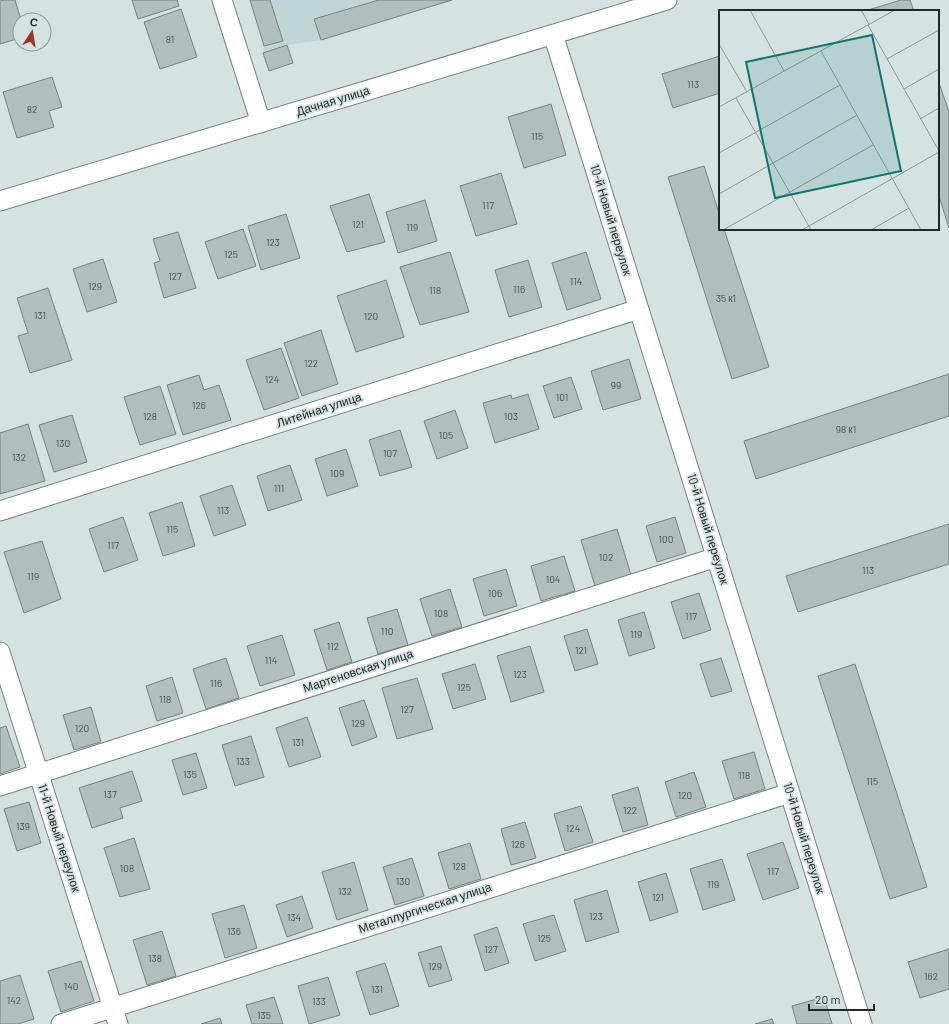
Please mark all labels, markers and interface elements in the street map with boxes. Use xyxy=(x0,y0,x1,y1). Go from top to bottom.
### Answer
inset map xyxy=(719,10,939,230)
north arrow xyxy=(12,12,52,52)
text: С xyxy=(29,15,39,29)
house number: 81 xyxy=(166,33,174,45)
house number: 113 xyxy=(687,78,699,90)
street label: Дачная улица xyxy=(294,82,372,119)
house number: 82 xyxy=(27,103,37,115)
house number: 115 xyxy=(531,130,543,142)
street label: 10-й Новый переулок xyxy=(587,162,636,278)
house number: 117 xyxy=(482,199,494,211)
house number: 121 xyxy=(352,218,364,230)
house number: 119 xyxy=(406,221,418,233)
house number: 123 xyxy=(266,236,280,248)
house number: 125 xyxy=(224,248,238,260)
house number: 127 xyxy=(168,270,182,282)
house number: 114 xyxy=(570,275,582,287)
house number: 129 xyxy=(88,280,102,292)
house number: 116 xyxy=(513,283,525,295)
house number: 118 xyxy=(429,284,441,296)
house number: 35 к1 xyxy=(716,292,736,304)
house number: 131 xyxy=(34,309,46,321)
house number: 120 xyxy=(364,310,378,322)
house number: 122 xyxy=(304,357,318,369)
house number: 124 xyxy=(265,373,279,385)
house number: 99 xyxy=(611,379,621,391)
street label: Литейная улица xyxy=(274,389,364,430)
house number: 101 xyxy=(556,391,568,403)
house number: 126 xyxy=(192,399,206,411)
house number: 128 xyxy=(143,410,157,422)
house number: 103 xyxy=(504,410,518,422)
house number: 98 к1 xyxy=(836,423,856,435)
house number: 105 xyxy=(439,429,453,441)
house number: 130 xyxy=(56,437,70,449)
house number: 107 xyxy=(383,447,397,459)
house number: 132 xyxy=(12,451,26,463)
house number: 109 xyxy=(330,467,344,479)
street label: 10-й Новый переулок xyxy=(684,471,733,587)
house number: 111 xyxy=(274,482,284,494)
house number: 113 xyxy=(217,504,229,516)
house number: 115 xyxy=(166,523,178,535)
house number: 100 xyxy=(659,533,673,545)
house number: 117 xyxy=(107,539,119,551)
house number: 102 xyxy=(599,551,613,563)
house number: 113 xyxy=(862,564,874,576)
house number: 119 xyxy=(27,570,39,582)
house number: 104 xyxy=(546,573,560,585)
house number: 106 xyxy=(488,587,502,599)
house number: 108 xyxy=(434,607,448,619)
house number: 117 xyxy=(685,610,697,622)
house number: 110 xyxy=(381,625,393,637)
house number: 119 xyxy=(630,628,642,640)
house number: 112 xyxy=(327,640,339,652)
house number: 121 xyxy=(575,644,587,656)
street label: Мартеновская улица xyxy=(301,646,415,695)
house number: 114 xyxy=(265,654,277,666)
house number: 123 xyxy=(513,668,527,680)
house number: 116 xyxy=(210,677,222,689)
house number: 125 xyxy=(457,681,471,693)
house number: 118 xyxy=(159,693,171,705)
house number: 127 xyxy=(400,703,414,715)
house number: 129 xyxy=(351,717,365,729)
house number: 120 xyxy=(75,722,89,734)
house number: 131 xyxy=(292,736,304,748)
house number: 133 xyxy=(236,755,250,767)
house number: 135 xyxy=(183,768,197,780)
house number: 118 xyxy=(738,769,750,781)
house number: 115 xyxy=(866,775,878,787)
street label: 10-й Новый переулок xyxy=(780,780,829,896)
street label: 11-й Новый переулок xyxy=(35,782,84,895)
house number: 137 xyxy=(103,788,117,800)
house number: 120 xyxy=(678,789,692,801)
house number: 122 xyxy=(623,804,637,816)
house number: 139 xyxy=(16,820,30,832)
house number: 124 xyxy=(566,822,580,834)
house number: 126 xyxy=(511,838,525,850)
house number: 128 xyxy=(452,860,466,872)
house number: 108 xyxy=(120,862,134,874)
house number: 117 xyxy=(767,865,779,877)
house number: 130 xyxy=(396,875,410,887)
house number: 119 xyxy=(707,878,719,890)
street label: Металлургическая улица xyxy=(356,879,494,936)
house number: 132 xyxy=(338,885,352,897)
house number: 121 xyxy=(652,891,664,903)
house number: 123 xyxy=(589,910,603,922)
house number: 134 xyxy=(287,911,301,923)
house number: 136 xyxy=(227,925,241,937)
house number: 125 xyxy=(537,932,551,944)
house number: 127 xyxy=(484,943,498,955)
house number: 138 xyxy=(148,952,162,964)
house number: 129 xyxy=(428,960,442,972)
house number: 162 xyxy=(924,970,938,982)
house number: 140 xyxy=(64,980,78,992)
house number: 131 xyxy=(371,983,383,995)
scale bar xyxy=(809,986,874,1012)
text: 20 m xyxy=(815,992,841,1006)
house number: 142 xyxy=(7,994,21,1006)
house number: 133 xyxy=(312,995,326,1007)
house number: 135 xyxy=(257,1009,271,1021)

